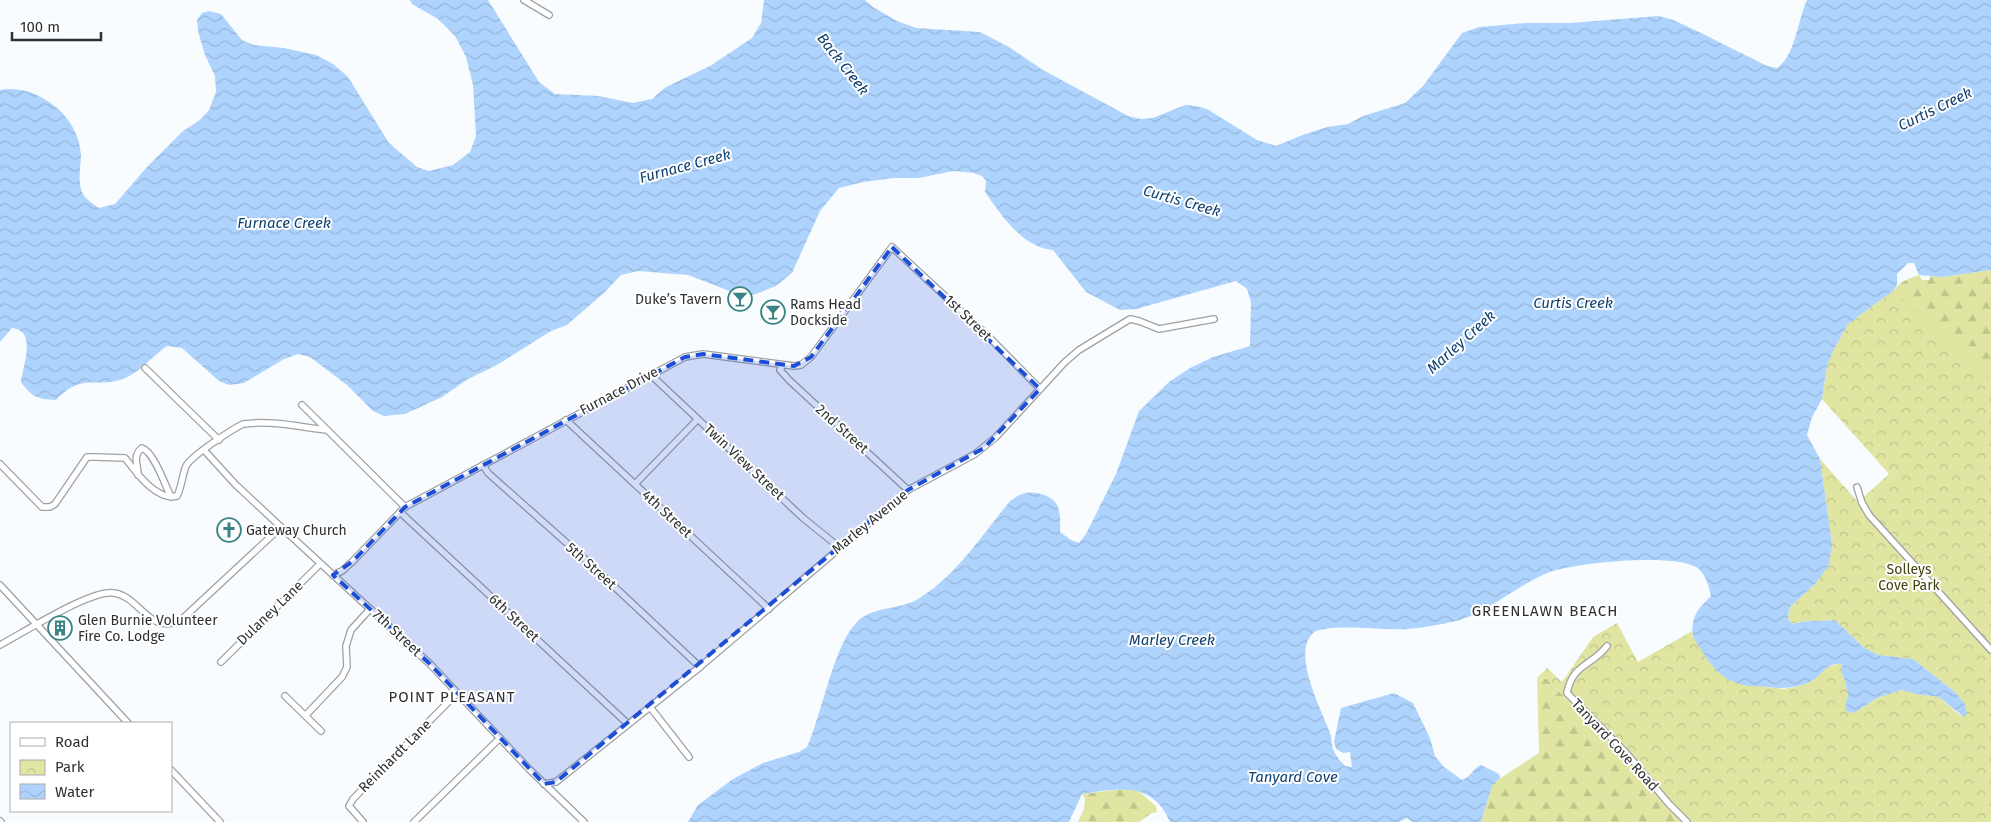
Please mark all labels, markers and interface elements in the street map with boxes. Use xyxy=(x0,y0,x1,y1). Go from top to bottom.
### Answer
scale bar xyxy=(12,10,101,42)
text: 100 m xyxy=(20,18,60,36)
water label: Back Creek xyxy=(813,29,873,99)
water label: Curtis Creek xyxy=(1895,83,1975,135)
water label: Furnace Creek xyxy=(637,145,733,187)
water label: Curtis Creek xyxy=(1141,181,1223,221)
water label: Furnace Creek xyxy=(237,214,331,232)
bar icon: Duke’s Tavern xyxy=(727,286,753,312)
place label: Duke’s Tavern xyxy=(635,291,722,308)
street label: 1st Street xyxy=(941,291,996,345)
water label: Curtis Creek xyxy=(1533,294,1613,312)
place label: Rams Head Dockside xyxy=(790,296,861,329)
bar icon: Rams Head Dockside xyxy=(760,299,786,325)
water label: Marley Creek xyxy=(1423,307,1499,377)
street label: Furnace Drive xyxy=(577,363,661,419)
street label: 2nd Street xyxy=(812,401,873,458)
street label: Twin View Street xyxy=(700,420,788,504)
street label: Marley Avenue xyxy=(829,486,911,558)
street label: 4th Street xyxy=(638,487,696,542)
church icon: Gateway Church xyxy=(216,517,242,543)
place label: Gateway Church xyxy=(246,522,347,539)
street label: 5th Street xyxy=(562,539,620,594)
park label: Solleys Cove Park xyxy=(1878,561,1941,594)
street label: Dulaney Lane xyxy=(233,577,307,649)
street label: 6th Street xyxy=(485,590,543,646)
district label: GREENLAWN BEACH xyxy=(1472,602,1618,620)
street label: 7th Street xyxy=(369,606,426,661)
place label: Glen Burnie Volunteer Fire Co. Lodge xyxy=(78,612,218,645)
building icon: Glen Burnie Volunteer Fire Co. Lodge xyxy=(47,615,73,641)
water label: Marley Creek xyxy=(1129,631,1215,649)
district label: POINT PLEASANT xyxy=(389,688,516,706)
street label: Tanyard Cove Road xyxy=(1568,695,1662,795)
street label: Reinhardt Lane xyxy=(355,716,435,796)
legend xyxy=(10,722,172,812)
text: Road xyxy=(55,733,90,751)
text: Park xyxy=(55,758,85,776)
water label: Tanyard Cove xyxy=(1248,768,1338,786)
text: Water xyxy=(55,783,94,801)

